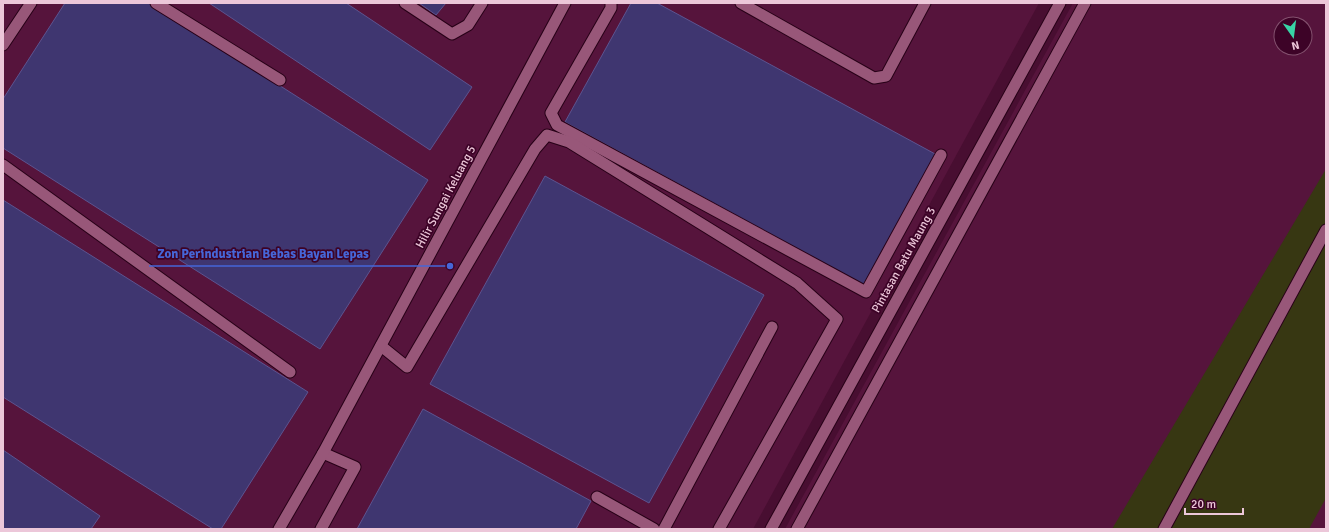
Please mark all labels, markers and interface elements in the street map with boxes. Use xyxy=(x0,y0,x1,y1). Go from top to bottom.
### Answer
north arrow xyxy=(1273,16,1313,56)
text: N xyxy=(1290,38,1301,52)
street label: Hilir Sungai Keluang 5 xyxy=(413,143,479,251)
street label: Pintasan Batu Maung 3 xyxy=(869,205,939,315)
callout: Zon Perindustrian Bebas Bayan Lepas xyxy=(149,241,377,266)
text: Zon Perindustrian Bebas Bayan Lepas xyxy=(157,246,369,262)
scale bar xyxy=(1185,490,1243,516)
text: 20 m xyxy=(1191,497,1216,512)

